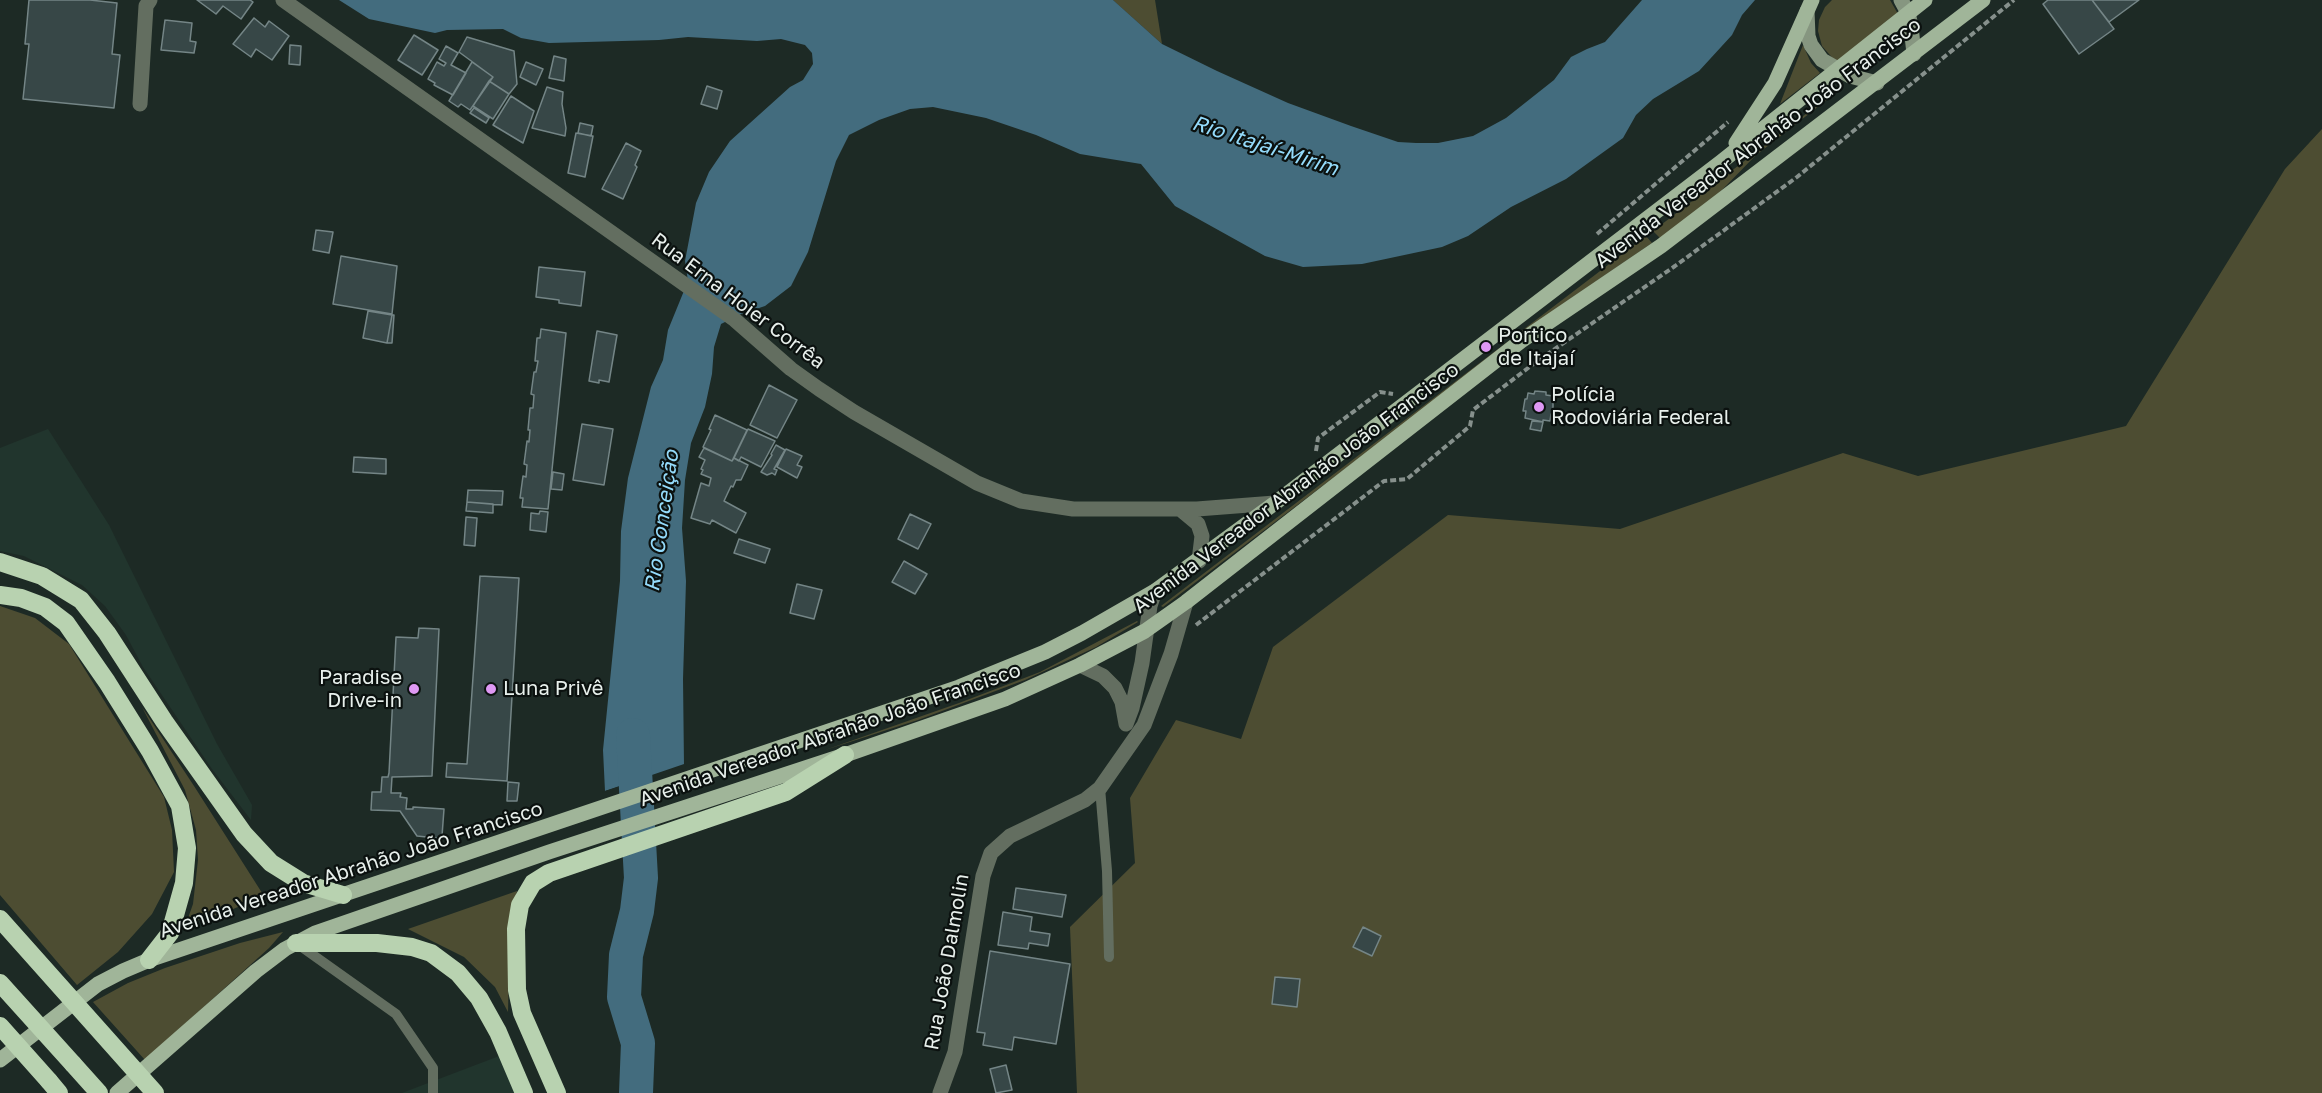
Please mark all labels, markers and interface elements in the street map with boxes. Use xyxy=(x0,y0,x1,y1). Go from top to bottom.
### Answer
street label: Avenida Vereador Abrahão João Francisco xyxy=(1590,13,1926,273)
water label: Rio Itajaí-Mirim xyxy=(1189,111,1341,181)
street label: Rua Erna Hoier Corrêa xyxy=(646,228,830,374)
place label: Portico de Itajaí xyxy=(1498,324,1574,371)
marker: Portico de Itajaí xyxy=(1479,340,1493,354)
street label: Avenida Vereador Abrahão João Francisco xyxy=(1128,358,1464,618)
place label: Polícia Rodoviária Federal xyxy=(1551,383,1730,430)
marker: Polícia Rodoviária Federal xyxy=(1532,400,1546,414)
water label: Rio Conceição xyxy=(640,449,684,593)
street label: Avenida Vereador Abrahão João Francisco xyxy=(636,658,1024,812)
place label: Paradise Drive-in xyxy=(319,666,402,713)
place label: Luna Privê xyxy=(503,677,603,701)
marker: Paradise Drive-in xyxy=(407,682,421,696)
marker: Luna Privê xyxy=(484,682,498,696)
street label: Avenida Vereador Abrahão João Francisco xyxy=(156,797,546,943)
street label: Rua João Dalmolin xyxy=(920,872,974,1052)

